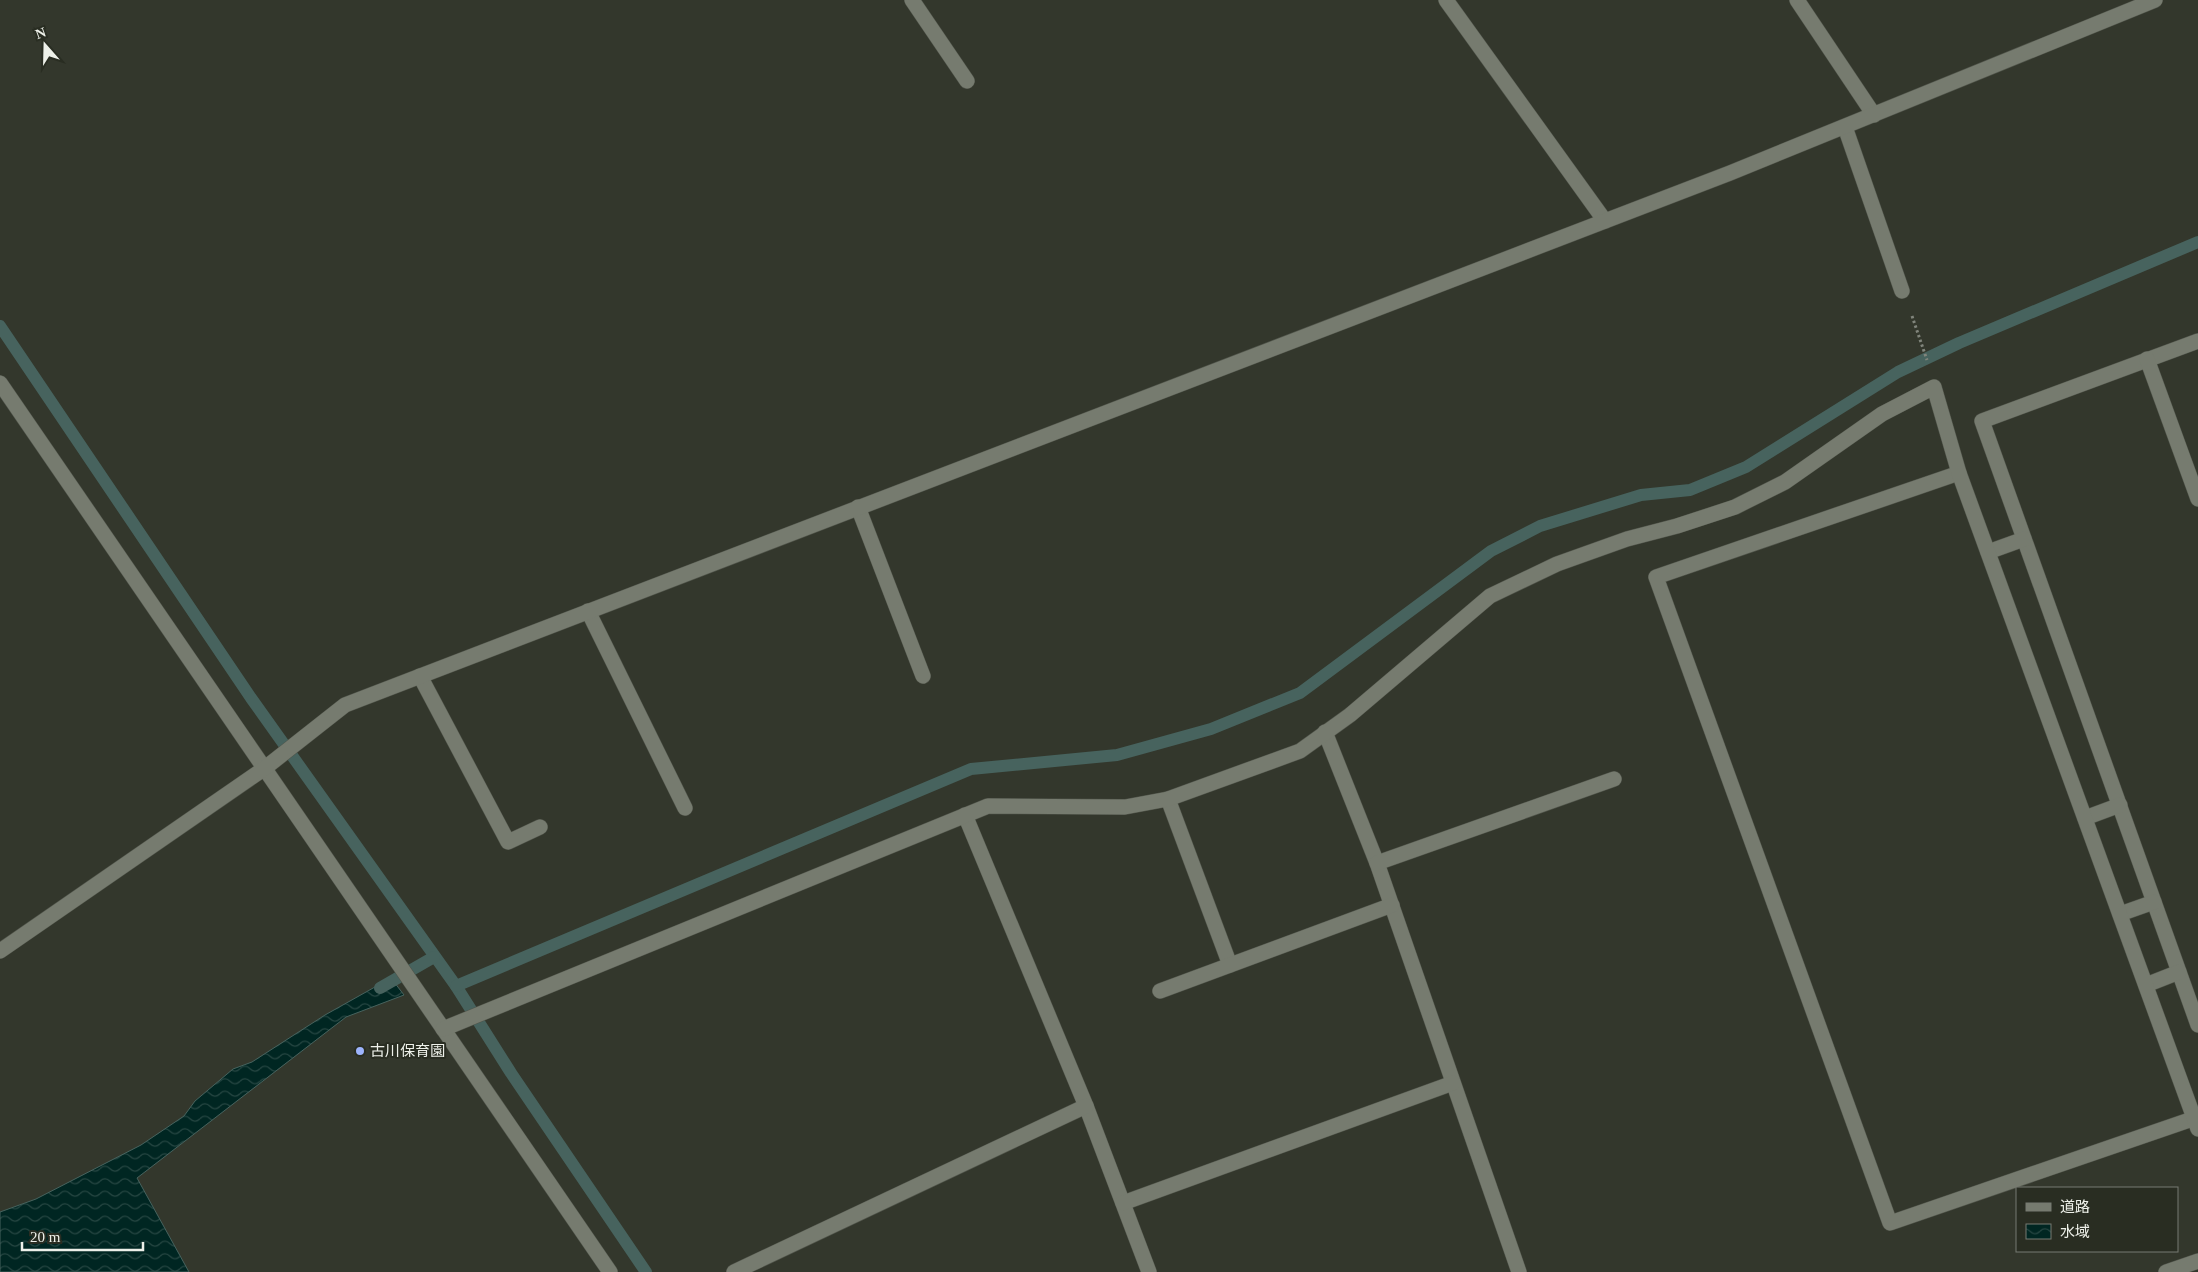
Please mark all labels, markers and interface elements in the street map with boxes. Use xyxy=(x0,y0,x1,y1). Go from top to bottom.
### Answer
north arrow xyxy=(20,20,70,70)
text: N xyxy=(33,24,48,42)
place label: 古川保育園 xyxy=(370,1043,445,1059)
marker: 古川保育園 xyxy=(354,1045,366,1057)
legend xyxy=(2016,1187,2178,1252)
text: 道路 xyxy=(2060,1199,2090,1215)
scale bar xyxy=(22,1220,144,1252)
text: 水域 xyxy=(2060,1224,2090,1240)
text: 20 m xyxy=(30,1229,61,1245)

